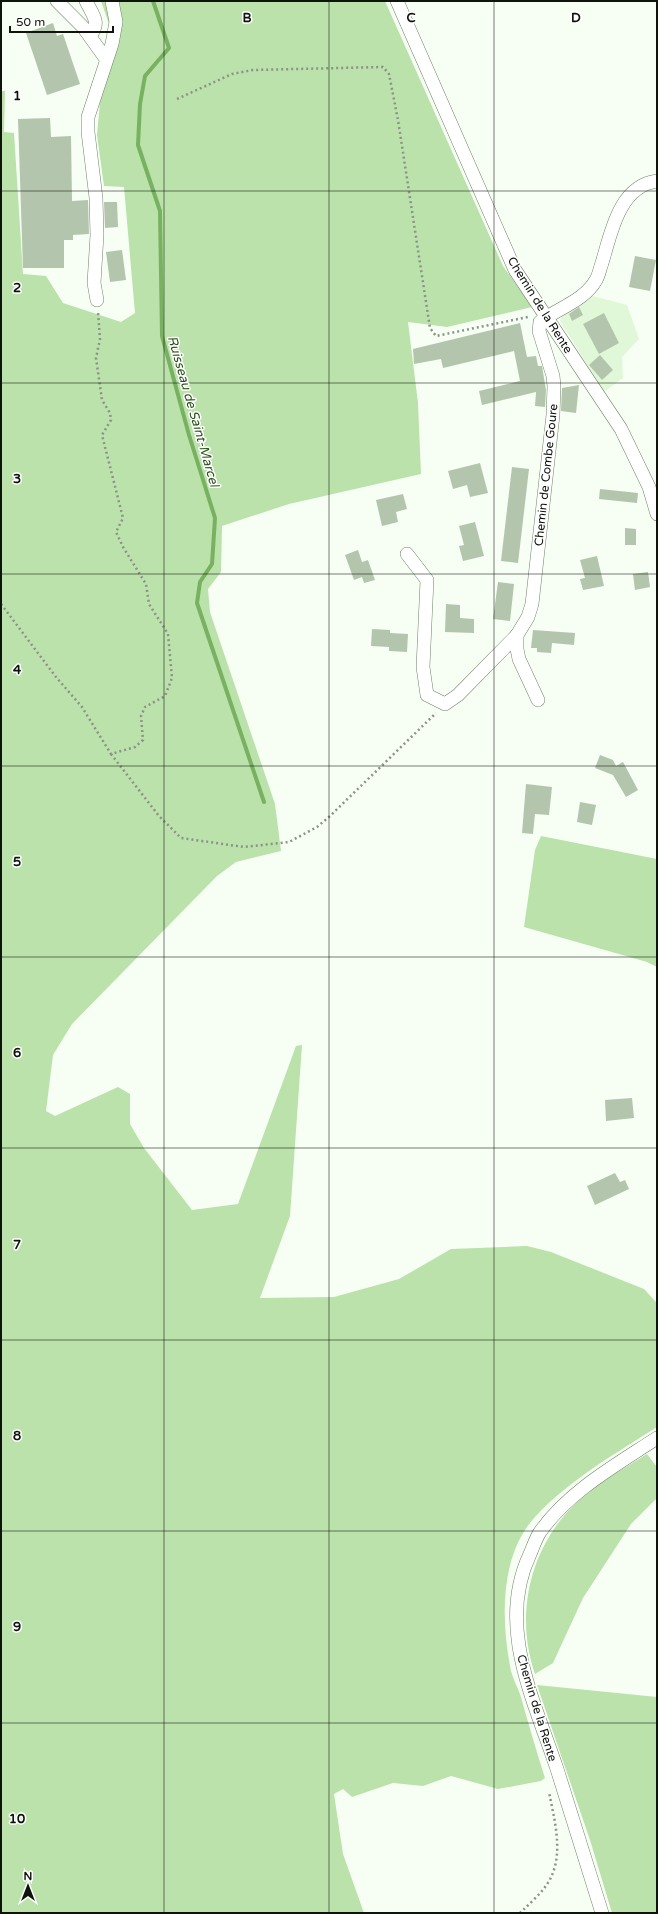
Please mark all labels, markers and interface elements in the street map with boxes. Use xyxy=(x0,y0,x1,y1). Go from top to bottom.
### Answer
scale bar xyxy=(10,8,113,34)
text: B xyxy=(242,10,252,26)
text: C xyxy=(406,10,416,26)
text: D xyxy=(571,10,581,26)
text: 50 m xyxy=(16,15,45,29)
text: 1 xyxy=(13,88,21,104)
street label: Chemin de la Rente xyxy=(505,254,575,356)
text: 2 xyxy=(13,280,21,296)
water label: Ruisseau de Saint-Marcel xyxy=(164,334,223,490)
street label: Chemin de Combe Goure xyxy=(532,403,560,547)
text: 3 xyxy=(13,471,21,487)
text: 4 xyxy=(13,662,22,678)
text: 5 xyxy=(13,854,21,870)
text: 6 xyxy=(13,1045,21,1061)
text: 7 xyxy=(13,1237,21,1253)
text: 8 xyxy=(13,1428,21,1444)
text: 9 xyxy=(13,1619,21,1635)
street label: Chemin de la Rente xyxy=(514,1653,560,1763)
text: 10 xyxy=(9,1811,25,1827)
north arrow xyxy=(8,1866,48,1906)
text: N xyxy=(24,1870,32,1883)

